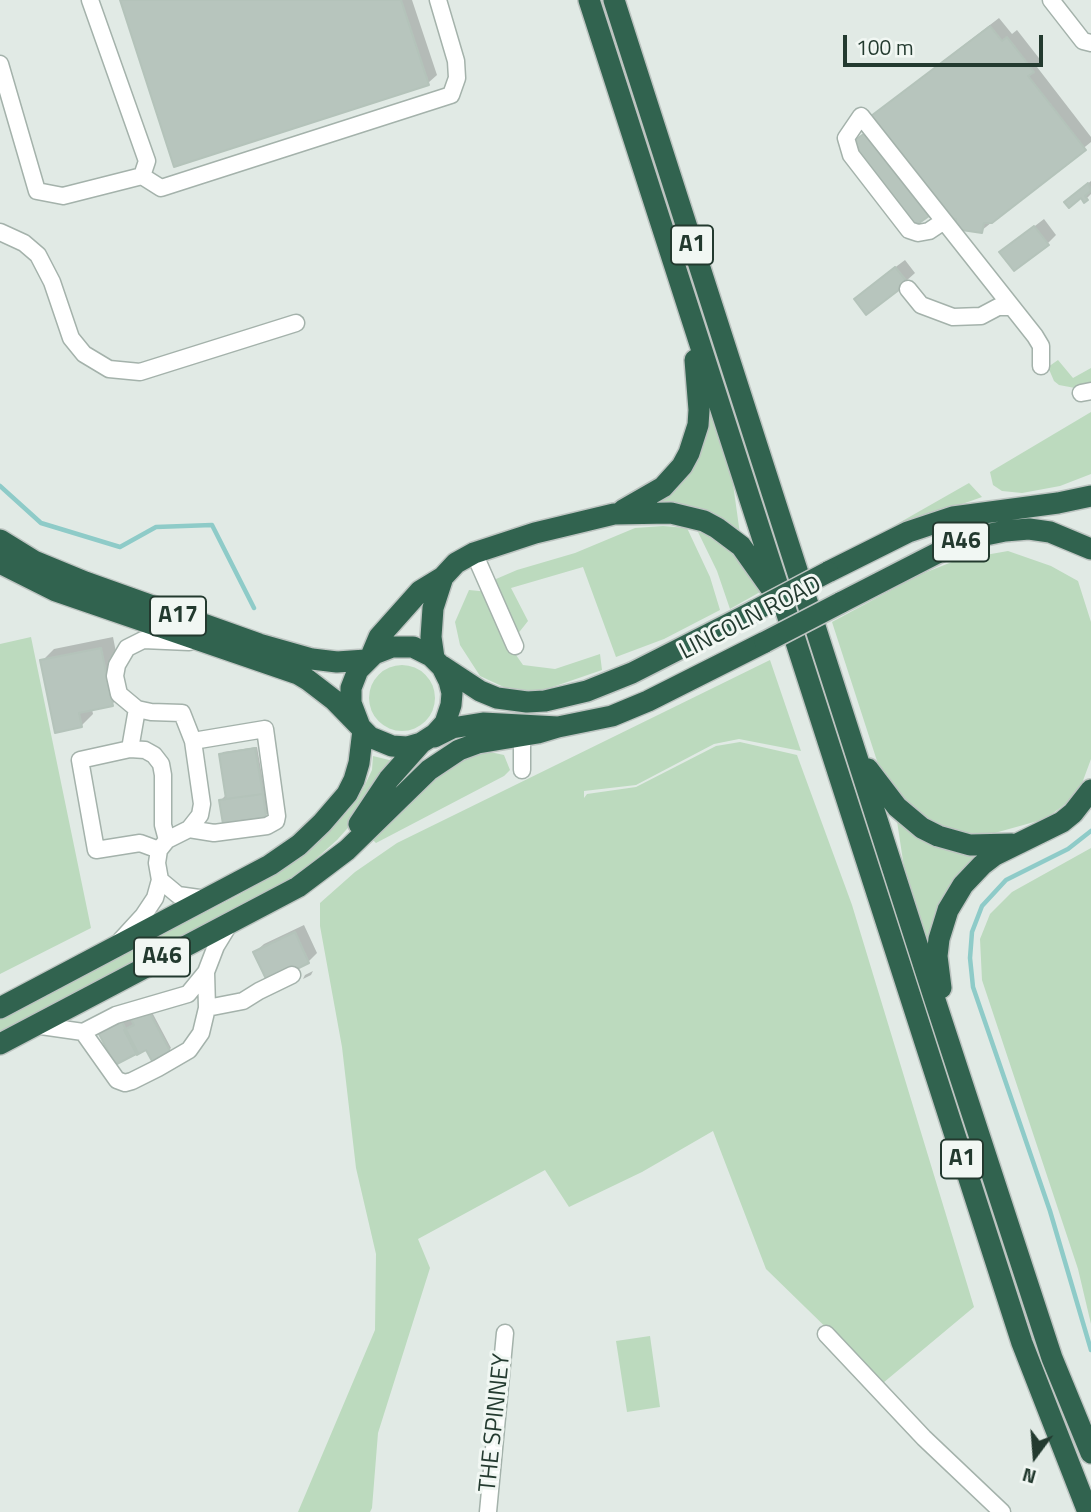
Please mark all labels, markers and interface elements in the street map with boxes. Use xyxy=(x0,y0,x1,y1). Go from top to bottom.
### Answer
scale bar xyxy=(846,21,1046,65)
text: 100 m xyxy=(856,31,913,63)
road number: A1 xyxy=(671,226,713,264)
road number: A46 xyxy=(933,522,989,562)
street label: LINCOLN ROAD xyxy=(675,571,827,667)
road number: A17 xyxy=(150,596,206,636)
road number: A46 xyxy=(134,938,190,976)
road number: A1 xyxy=(941,1140,983,1178)
street label: THE SPINNEY xyxy=(474,1352,518,1494)
north arrow xyxy=(1000,1421,1070,1491)
text: N xyxy=(1019,1461,1039,1492)

